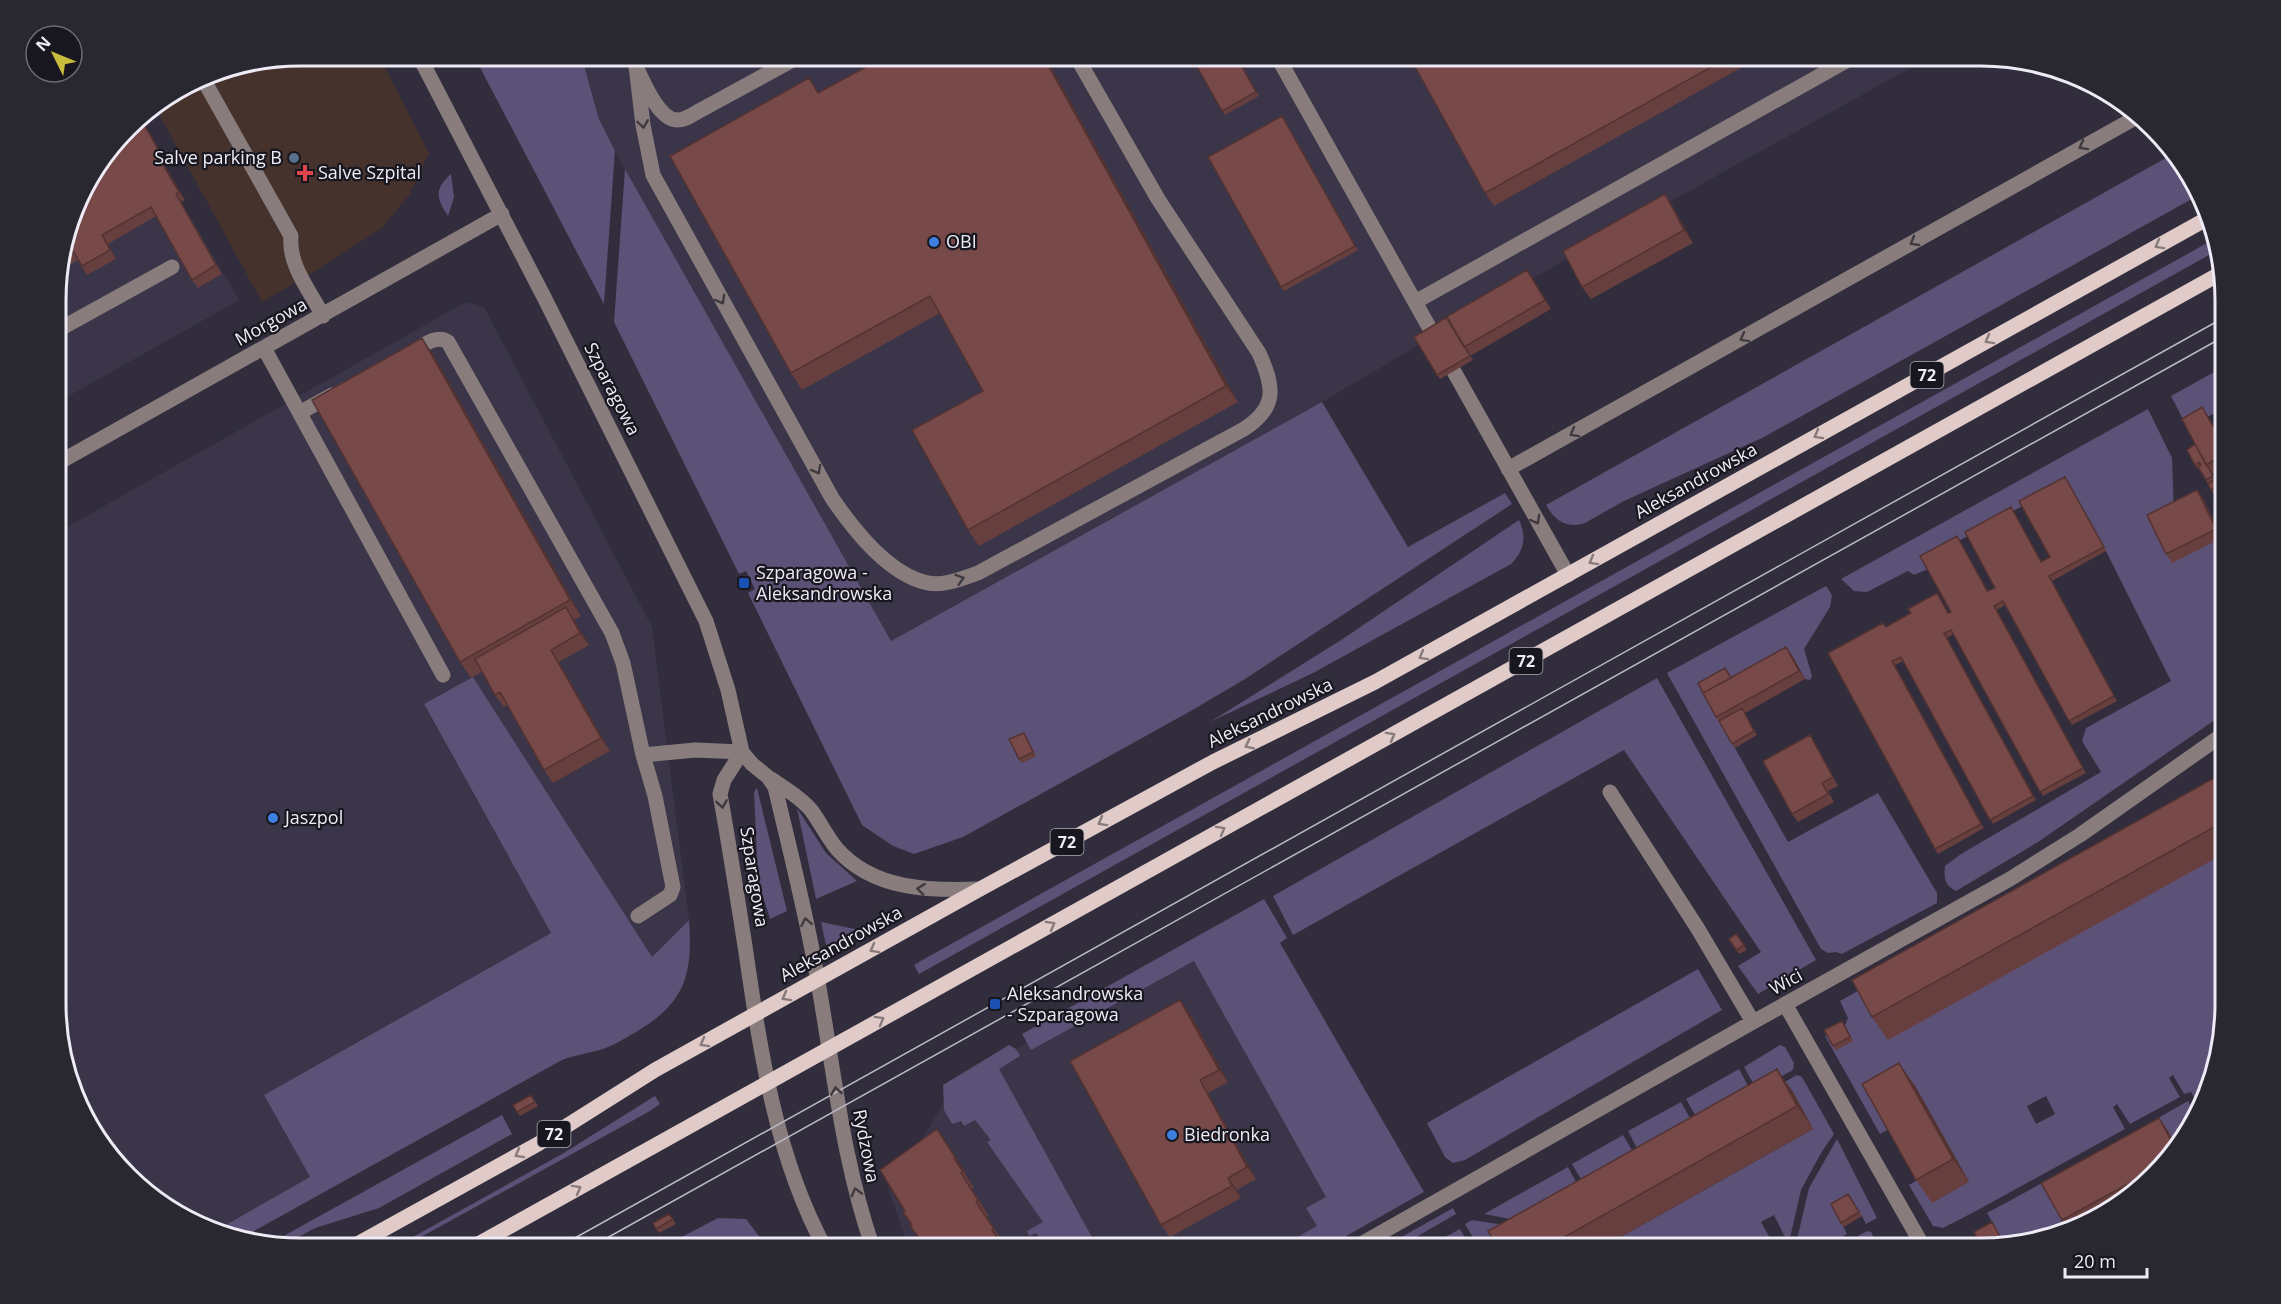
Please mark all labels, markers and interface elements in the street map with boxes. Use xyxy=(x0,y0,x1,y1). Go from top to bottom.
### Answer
north arrow xyxy=(24,24,84,84)
text: N xyxy=(31,32,56,56)
one-way arrow xyxy=(636,119,648,128)
one-way arrow xyxy=(2079,139,2090,150)
place label: Salve parking B xyxy=(154,145,282,169)
marker: Salve parking B xyxy=(287,151,301,165)
place label: Salve Szpital xyxy=(318,160,421,184)
marker: Salve Szpital xyxy=(296,164,314,182)
place label: OBI xyxy=(946,229,977,253)
marker: OBI xyxy=(927,235,941,249)
one-way arrow xyxy=(1910,235,1920,247)
one-way arrow xyxy=(2155,238,2165,249)
street label: Morgowa xyxy=(230,291,311,351)
one-way arrow xyxy=(714,294,725,304)
one-way arrow xyxy=(1740,331,1750,342)
one-way arrow xyxy=(1984,333,1995,344)
street label: Szparagowa xyxy=(579,338,647,439)
road number: 72 xyxy=(1910,362,1944,388)
one-way arrow xyxy=(1569,426,1580,437)
one-way arrow xyxy=(1814,428,1825,439)
street label: Aleksandrowska xyxy=(1630,437,1761,524)
one-way arrow xyxy=(809,464,821,475)
one-way arrow xyxy=(1529,514,1541,524)
one-way arrow xyxy=(1589,554,1599,565)
place label: Szparagowa - Aleksandrowska xyxy=(756,560,892,605)
one-way arrow xyxy=(954,574,965,586)
marker: Szparagowa - Aleksandrowska xyxy=(737,576,751,590)
road number: 72 xyxy=(1510,648,1543,674)
one-way arrow xyxy=(1418,649,1429,660)
street label: Aleksandrowska xyxy=(1203,671,1336,753)
one-way arrow xyxy=(1385,731,1396,743)
one-way arrow xyxy=(1245,737,1256,749)
one-way arrow xyxy=(715,799,728,809)
place label: Jaszpol xyxy=(283,805,343,829)
marker: Jaszpol xyxy=(266,811,280,825)
one-way arrow xyxy=(1098,815,1108,826)
street label: Szparagowa xyxy=(735,825,775,929)
one-way arrow xyxy=(1215,826,1225,838)
road number: 72 xyxy=(1050,829,1084,855)
one-way arrow xyxy=(917,883,926,895)
street label: Aleksandrowska xyxy=(775,900,906,987)
one-way arrow xyxy=(800,918,813,928)
one-way arrow xyxy=(1044,921,1055,932)
one-way arrow xyxy=(870,942,880,953)
street label: Wici xyxy=(1765,962,1806,1000)
place label: Aleksandrowska - Szparagowa xyxy=(1007,981,1143,1026)
one-way arrow xyxy=(782,990,792,1001)
marker: Aleksandrowska - Szparagowa xyxy=(988,997,1002,1011)
one-way arrow xyxy=(874,1016,884,1027)
one-way arrow xyxy=(700,1036,710,1047)
one-way arrow xyxy=(830,1086,843,1096)
street label: Rydzowa xyxy=(848,1107,886,1185)
road number: 72 xyxy=(538,1121,570,1147)
place label: Biedronka xyxy=(1184,1122,1270,1146)
marker: Biedronka xyxy=(1165,1128,1179,1142)
one-way arrow xyxy=(514,1147,525,1159)
one-way arrow xyxy=(571,1185,581,1197)
one-way arrow xyxy=(851,1188,863,1198)
scale bar xyxy=(2065,1241,2148,1279)
text: 20 m xyxy=(2074,1249,2116,1273)

